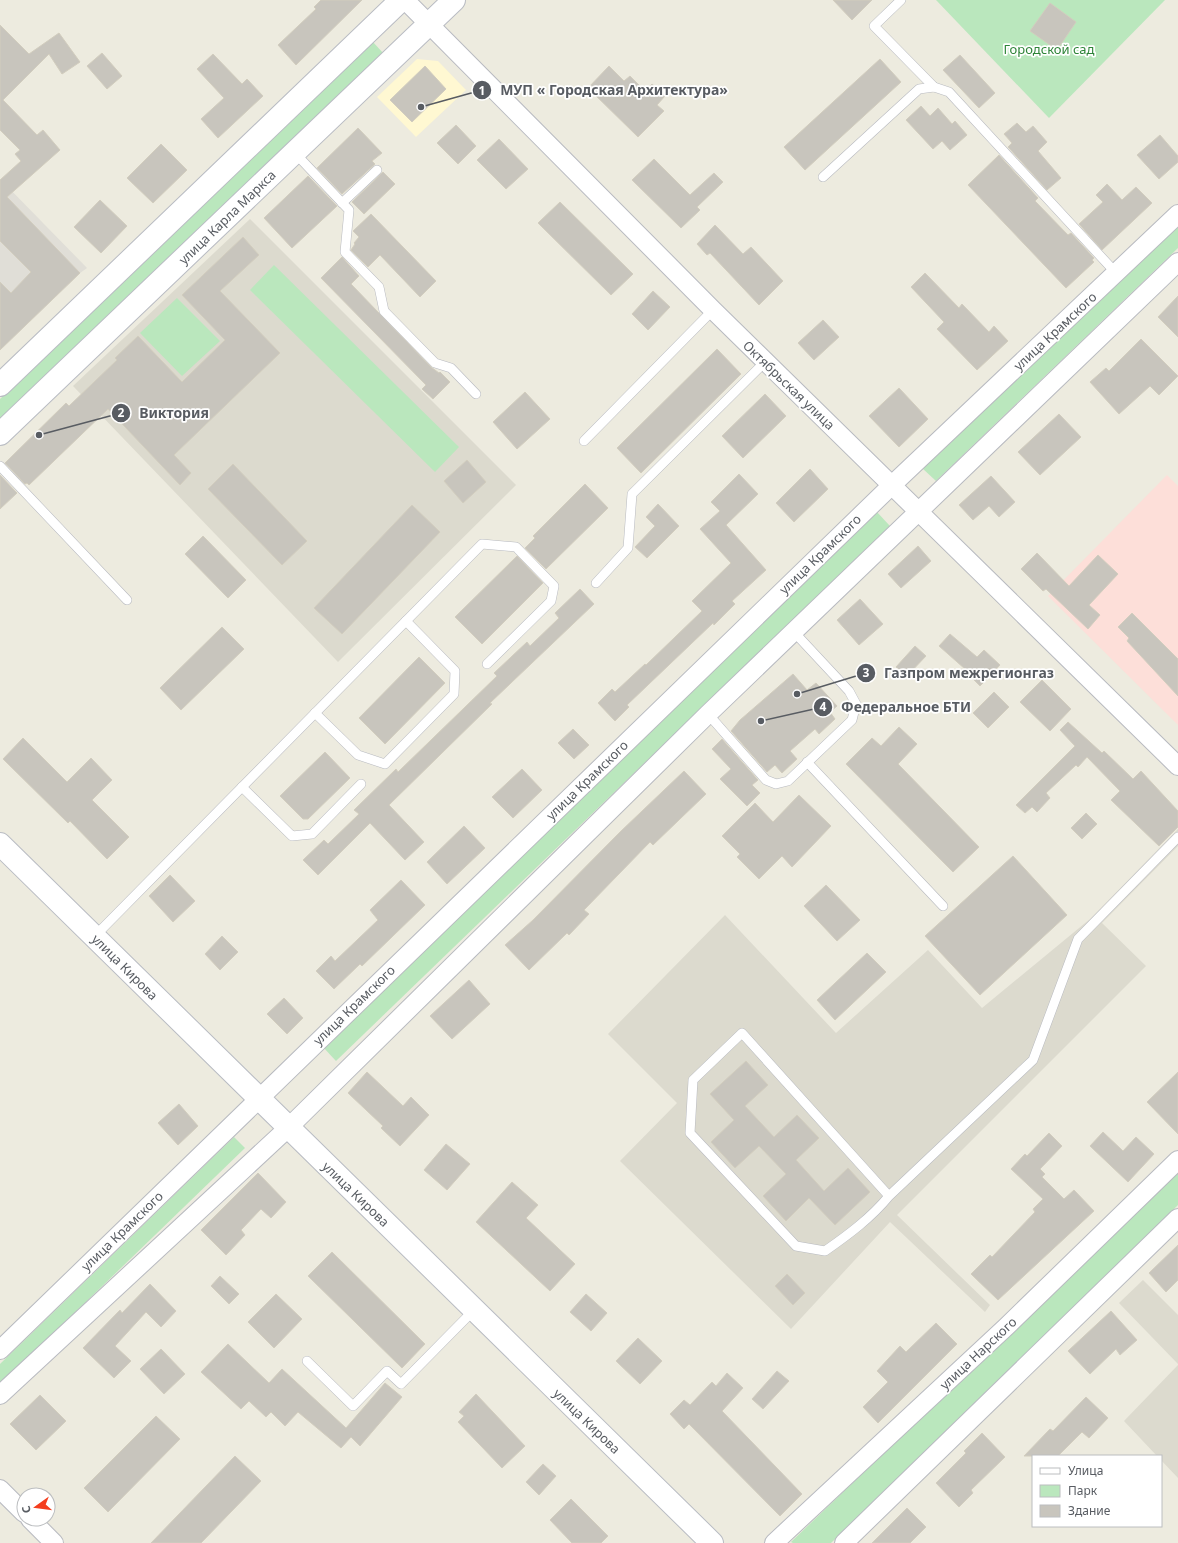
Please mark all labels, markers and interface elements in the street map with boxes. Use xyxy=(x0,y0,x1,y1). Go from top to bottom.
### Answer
park label: Городской сад xyxy=(1004,40,1095,58)
callout: МУП « Городская Архитектура» xyxy=(472,77,736,103)
text: МУП « Городская Архитектура» xyxy=(500,80,728,99)
text: 1 xyxy=(479,82,485,99)
street label: улица Карла Маркса xyxy=(174,166,280,268)
street label: улица Крамского xyxy=(1010,288,1101,374)
street label: Октябрьская улица xyxy=(739,336,839,434)
callout: Виктория xyxy=(111,400,217,426)
text: Виктория xyxy=(139,403,209,422)
text: 2 xyxy=(118,404,125,421)
street label: улица Крамского xyxy=(775,510,865,598)
callout: Газпром межрегионгаз xyxy=(856,660,1062,686)
text: Газпром межрегионгаз xyxy=(884,663,1054,682)
text: 3 xyxy=(863,664,870,681)
callout: Федеральное БТИ xyxy=(813,694,979,720)
text: Федеральное БТИ xyxy=(841,697,971,716)
text: 4 xyxy=(820,698,827,715)
street label: улица Крамского xyxy=(542,736,632,824)
street label: улица Кирова xyxy=(88,930,162,1004)
street label: улица Крамского xyxy=(309,961,399,1049)
street label: улица Кирова xyxy=(319,1157,393,1231)
street label: улица Крамского xyxy=(77,1187,167,1275)
street label: улица Нарского xyxy=(936,1312,1021,1393)
street label: улица Кирова xyxy=(550,1384,624,1458)
legend xyxy=(1032,1455,1162,1527)
text: Улица xyxy=(1068,1462,1103,1479)
text: Парк xyxy=(1068,1482,1098,1499)
north arrow xyxy=(16,1487,56,1527)
text: Здание xyxy=(1068,1502,1111,1519)
text: С xyxy=(18,1504,34,1515)

